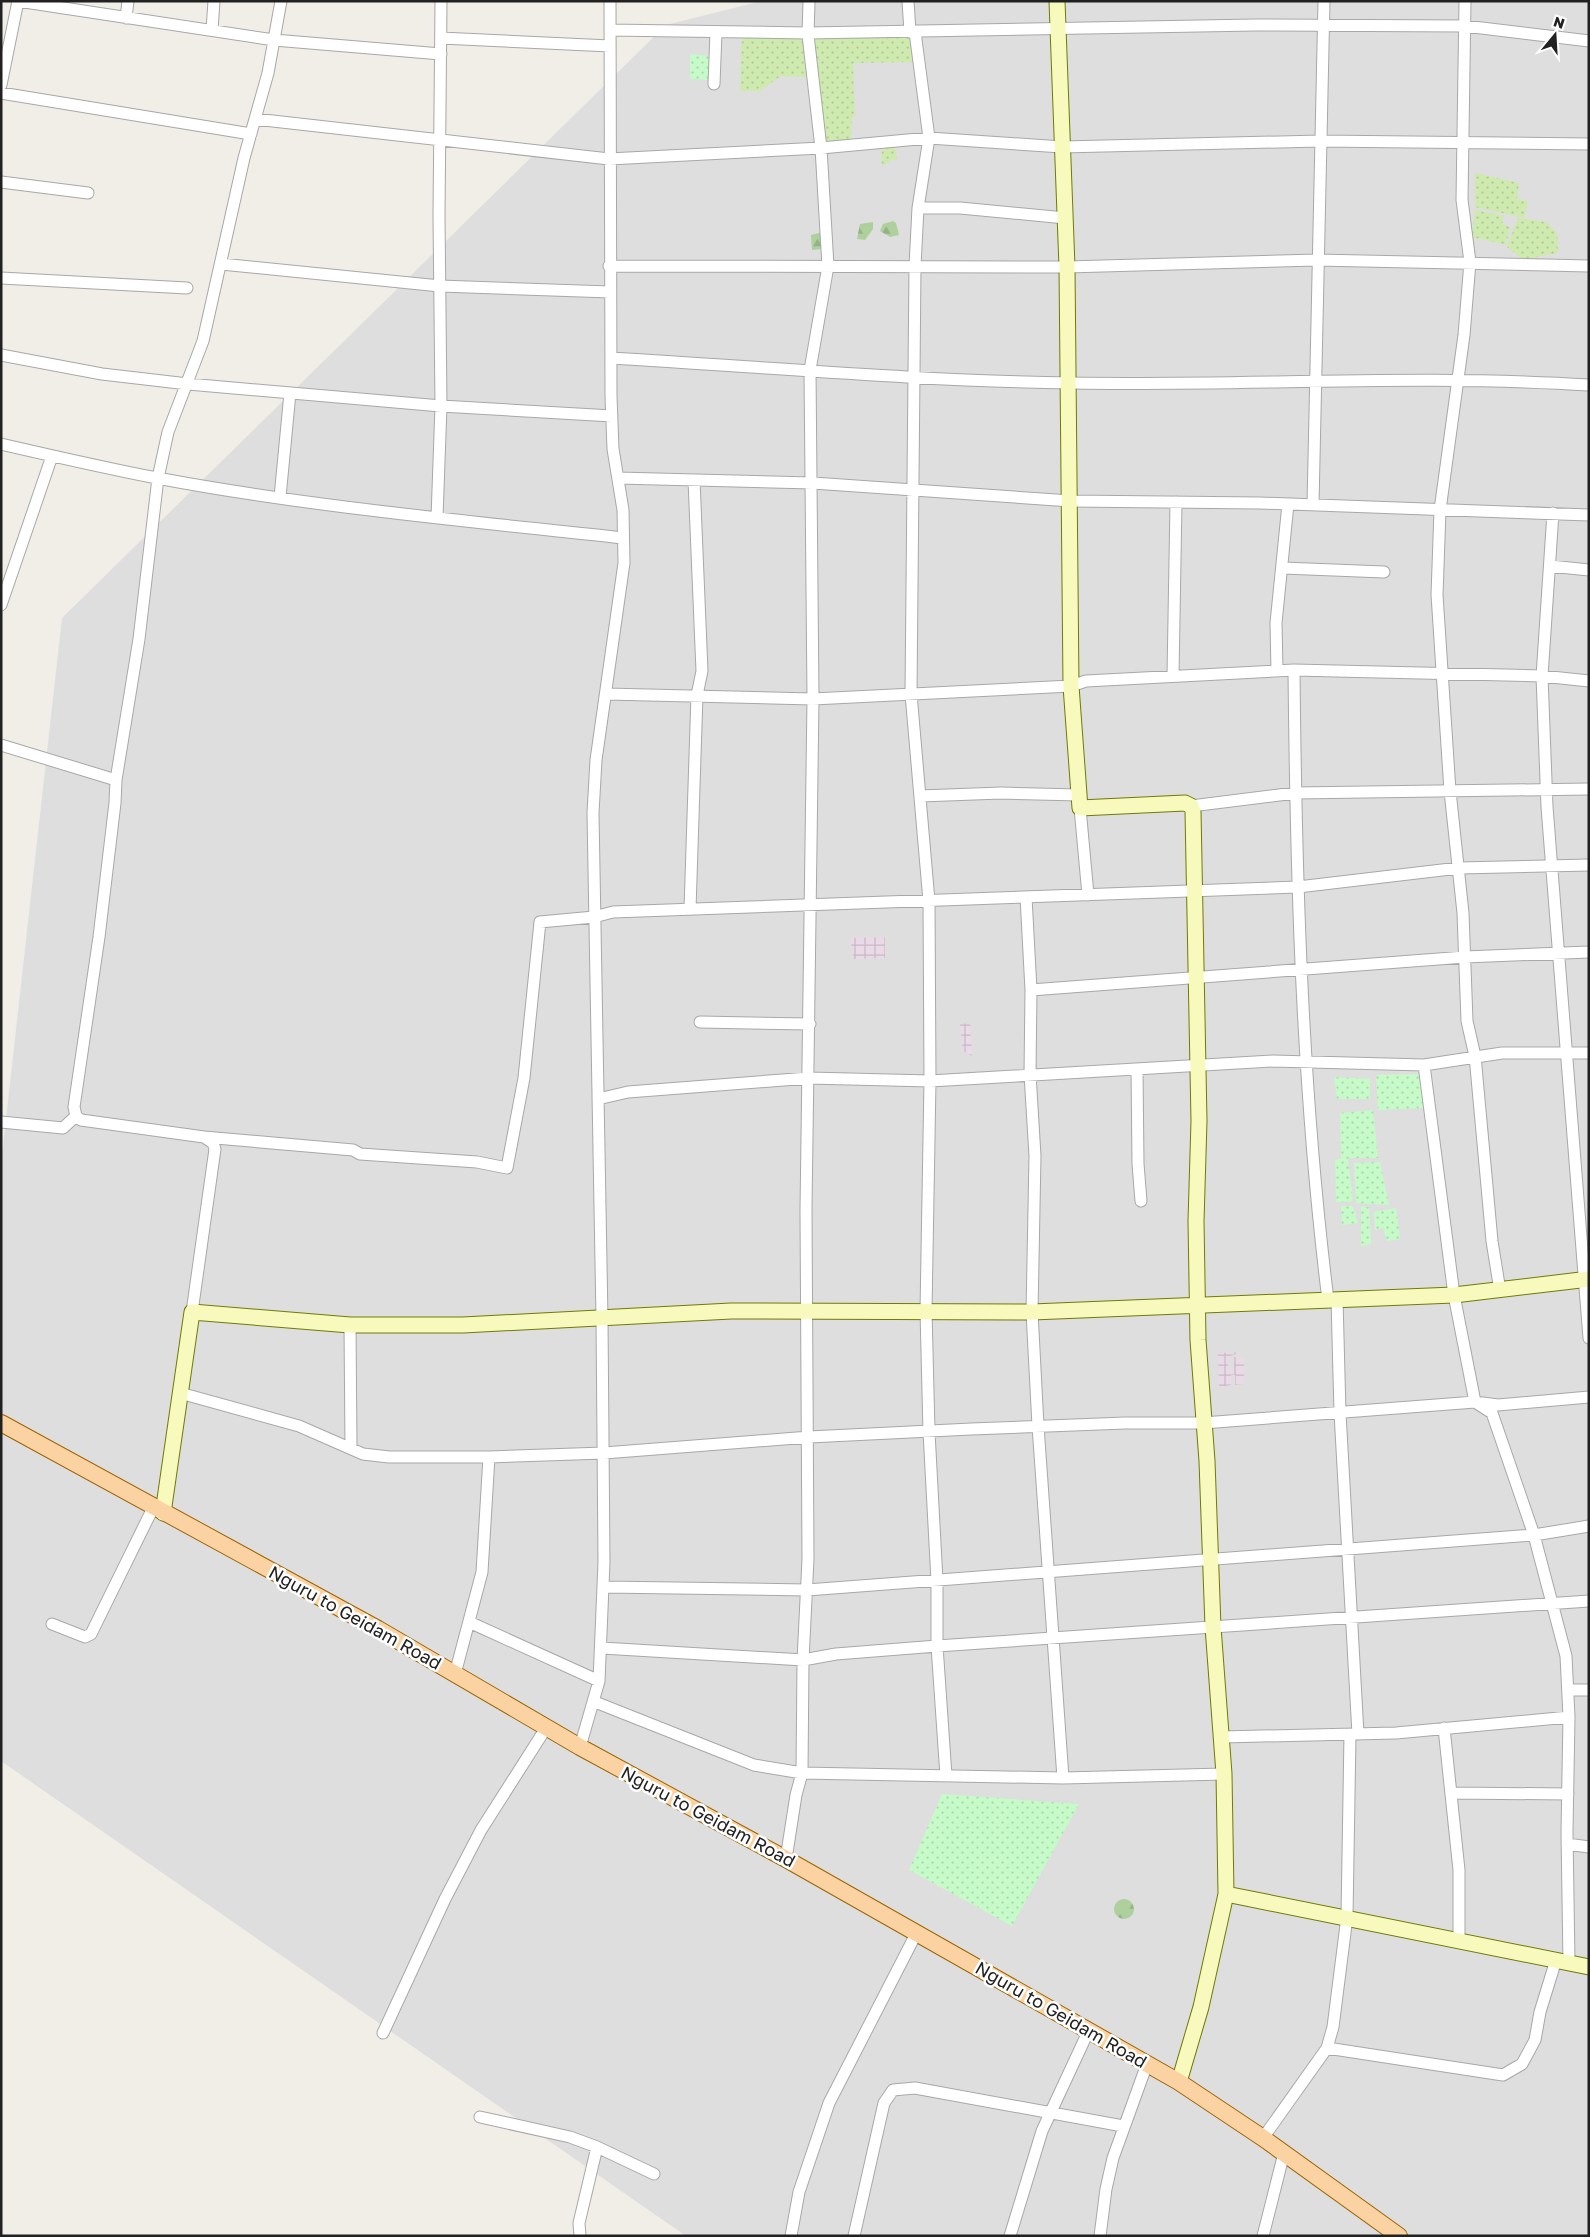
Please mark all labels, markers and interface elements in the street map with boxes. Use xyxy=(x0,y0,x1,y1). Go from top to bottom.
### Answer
north arrow xyxy=(1530,10,1580,60)
text: N xyxy=(1551,12,1567,32)
street label: Nguru to Geidam Road xyxy=(265,1560,446,1674)
street label: Nguru to Geidam Road xyxy=(618,1761,799,1871)
street label: Nguru to Geidam Road xyxy=(972,1956,1151,2072)

